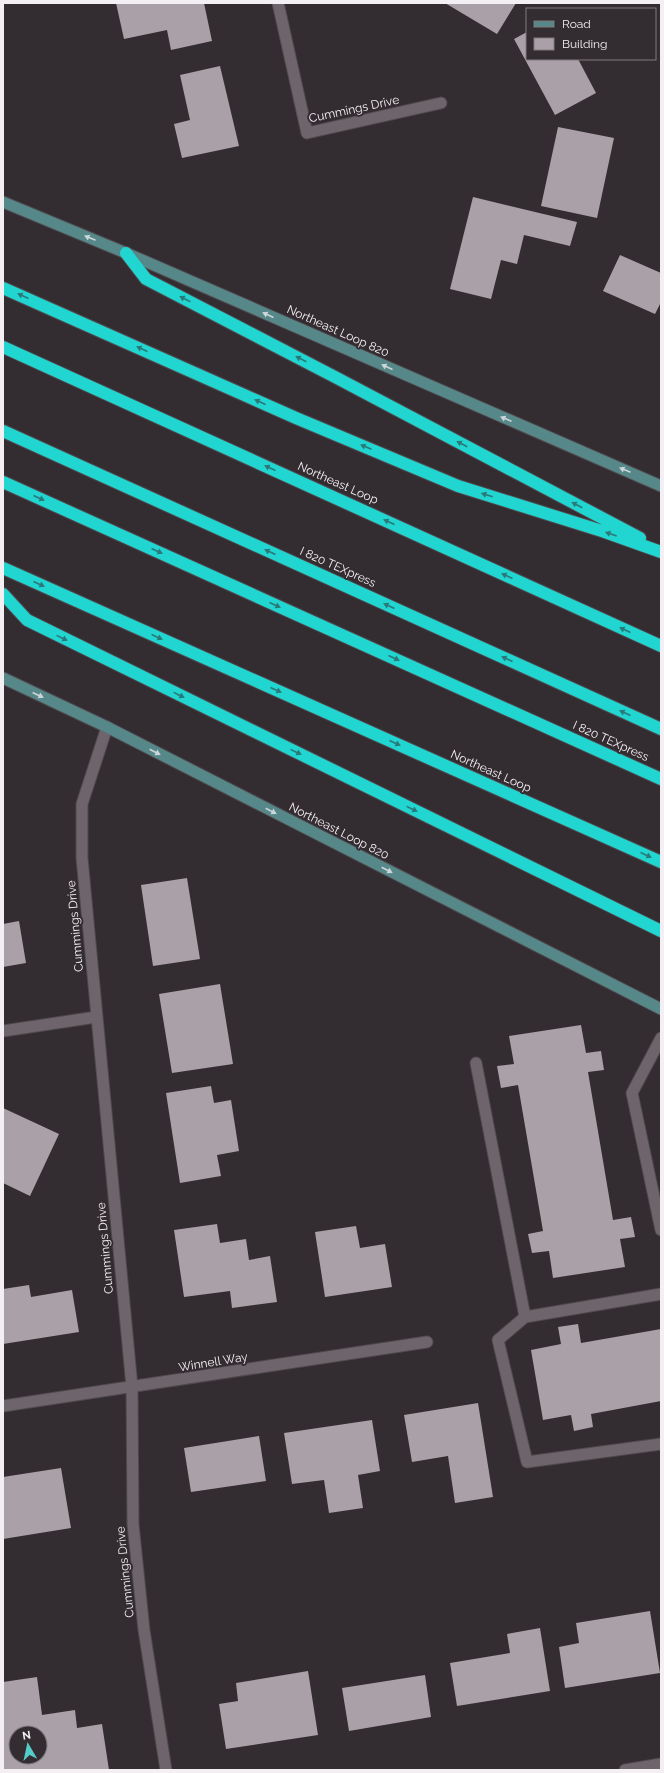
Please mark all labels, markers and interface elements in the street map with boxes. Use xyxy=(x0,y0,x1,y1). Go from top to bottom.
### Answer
legend xyxy=(526,8,656,60)
text: Road xyxy=(562,17,591,31)
text: Building xyxy=(562,37,608,51)
street label: Cummings Drive xyxy=(308,93,400,125)
one-way arrow xyxy=(84,235,95,241)
one-way arrow xyxy=(17,293,29,300)
one-way arrow xyxy=(179,296,191,303)
street label: Northeast Loop 820 xyxy=(285,302,391,360)
one-way arrow xyxy=(262,312,273,318)
one-way arrow xyxy=(135,346,147,352)
one-way arrow xyxy=(295,356,306,362)
one-way arrow xyxy=(381,364,392,370)
one-way arrow xyxy=(255,399,266,405)
one-way arrow xyxy=(500,415,512,422)
one-way arrow xyxy=(456,441,467,448)
one-way arrow xyxy=(360,444,372,450)
street label: Northeast Loop xyxy=(296,459,380,507)
one-way arrow xyxy=(265,465,276,471)
one-way arrow xyxy=(619,467,631,473)
one-way arrow xyxy=(481,492,493,498)
one-way arrow xyxy=(33,495,44,501)
one-way arrow xyxy=(571,501,583,508)
one-way arrow xyxy=(383,519,394,525)
one-way arrow xyxy=(605,531,617,537)
street label: I 820 TEXpress xyxy=(298,544,378,590)
one-way arrow xyxy=(151,548,163,554)
one-way arrow xyxy=(264,549,276,555)
one-way arrow xyxy=(502,573,513,579)
one-way arrow xyxy=(33,581,44,587)
one-way arrow xyxy=(270,602,281,608)
one-way arrow xyxy=(382,602,394,608)
one-way arrow xyxy=(620,627,631,633)
one-way arrow xyxy=(56,634,68,641)
one-way arrow xyxy=(152,634,163,640)
one-way arrow xyxy=(388,655,400,661)
one-way arrow xyxy=(501,656,513,662)
one-way arrow xyxy=(271,687,282,693)
one-way arrow xyxy=(173,691,184,698)
one-way arrow xyxy=(33,692,44,698)
one-way arrow xyxy=(620,710,631,716)
street label: I 820 TEXpress xyxy=(571,718,651,764)
one-way arrow xyxy=(389,740,400,746)
street label: Northeast Loop xyxy=(449,747,533,795)
one-way arrow xyxy=(149,749,161,755)
one-way arrow xyxy=(290,749,301,755)
street label: Northeast Loop 820 xyxy=(287,800,391,862)
one-way arrow xyxy=(407,806,418,812)
one-way arrow xyxy=(265,808,277,814)
one-way arrow xyxy=(640,852,651,858)
one-way arrow xyxy=(381,867,393,873)
street label: Cummings Drive xyxy=(64,880,86,972)
street label: Cummings Drive xyxy=(94,1202,116,1294)
street label: Winnell Way xyxy=(177,1350,249,1374)
street label: Cummings Drive xyxy=(113,1526,137,1618)
north arrow xyxy=(8,1725,48,1765)
text: N xyxy=(21,1729,32,1743)

